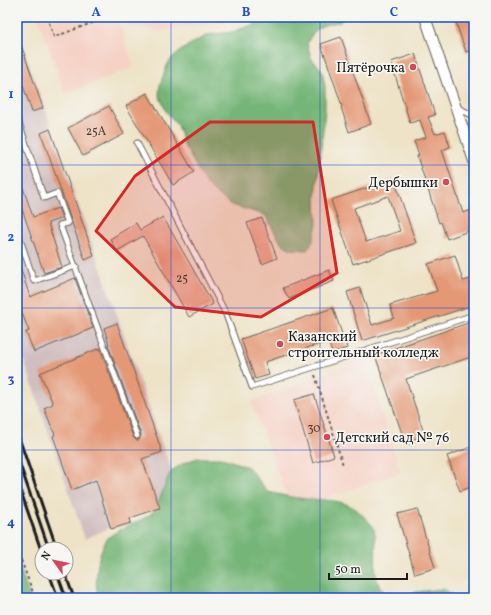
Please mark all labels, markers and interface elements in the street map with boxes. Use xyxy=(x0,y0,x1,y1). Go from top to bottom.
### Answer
text: A xyxy=(91,4,101,22)
text: B xyxy=(242,4,251,22)
text: C xyxy=(390,4,398,22)
place label: Пятёрочка xyxy=(336,59,405,78)
marker: Пятёрочка xyxy=(408,62,418,72)
text: 1 xyxy=(8,86,14,104)
house number: 25А xyxy=(86,124,107,140)
place label: Дербышки xyxy=(368,174,438,193)
marker: Дербышки xyxy=(441,177,451,187)
text: 2 xyxy=(8,229,15,247)
house number: 25 xyxy=(176,271,188,287)
place label: Казанский строительный колледж xyxy=(288,328,439,363)
marker: Казанский строительный колледж xyxy=(275,339,285,349)
text: 3 xyxy=(8,371,15,389)
house number: 30 xyxy=(307,421,321,437)
place label: Детский сад № 76 xyxy=(335,429,449,448)
marker: Детский сад № 76 xyxy=(322,432,332,442)
text: 4 xyxy=(7,514,15,532)
north arrow xyxy=(34,541,74,581)
text: N xyxy=(38,549,55,564)
scale bar xyxy=(329,555,407,581)
text: 50 m xyxy=(335,562,361,578)

